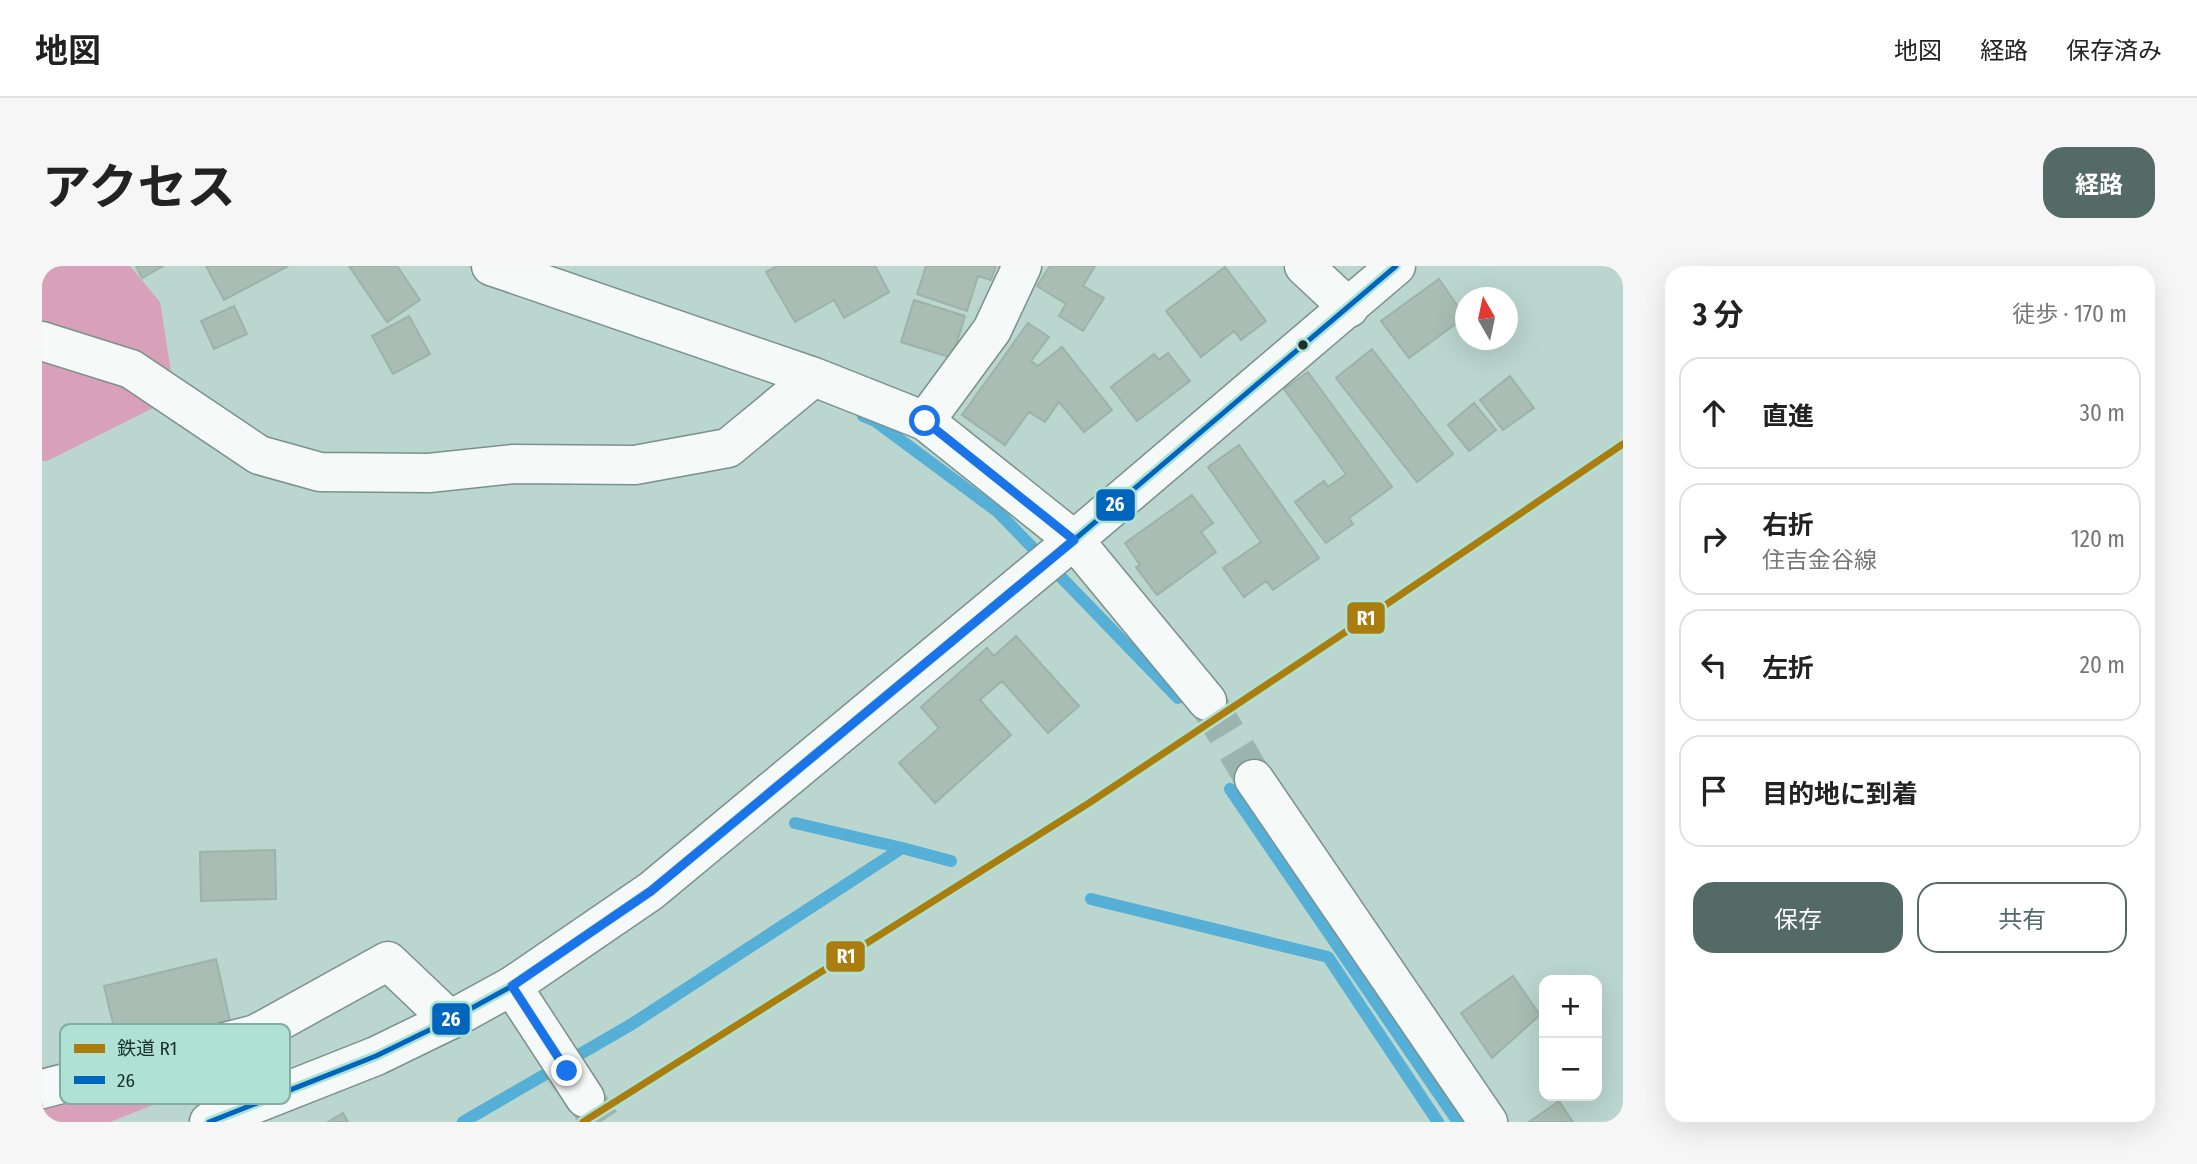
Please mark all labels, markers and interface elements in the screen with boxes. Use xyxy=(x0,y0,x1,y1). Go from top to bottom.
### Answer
text: 地図 xyxy=(35,31,101,71)
text: 地図 xyxy=(1894,37,1942,65)
text: 経路 xyxy=(1980,37,2028,65)
text: 保存済み xyxy=(2066,37,2162,65)
button: 経路 xyxy=(2043,147,2155,218)
text: アクセス xyxy=(42,158,236,217)
north arrow xyxy=(1455,287,1518,350)
text: 3 分 xyxy=(1693,297,1743,333)
text: 徒歩 · 170 m xyxy=(2012,300,2127,328)
unlabelled marker xyxy=(1296,338,1310,352)
icon: ahead xyxy=(1695,394,1733,432)
text: 30 m xyxy=(2080,399,2125,427)
text: 直進 xyxy=(1762,401,1814,432)
route start xyxy=(909,405,940,436)
line badge: 26 xyxy=(1095,488,1136,522)
text: 26 xyxy=(1105,493,1124,516)
text: 右折 xyxy=(1762,510,1814,541)
icon: right xyxy=(1695,520,1733,558)
text: 120 m xyxy=(2071,525,2125,553)
text: 住吉金谷線 xyxy=(1762,546,1877,574)
line badge: R1 xyxy=(1346,601,1386,635)
text: R1 xyxy=(1357,607,1375,630)
icon: left xyxy=(1695,646,1733,684)
text: 20 m xyxy=(2080,651,2125,679)
text: 左折 xyxy=(1762,653,1814,684)
icon: arrive xyxy=(1695,772,1733,810)
text: 目的地に到着 xyxy=(1762,779,1918,810)
button: 保存 xyxy=(1693,882,1903,953)
button: 共有 xyxy=(1917,882,2127,953)
line badge: R1 xyxy=(825,940,866,973)
text: R1 xyxy=(837,945,855,968)
map controls xyxy=(1539,975,1602,1101)
button: + xyxy=(1539,975,1602,1038)
line badge: 26 xyxy=(431,1002,471,1036)
text: 26 xyxy=(441,1008,460,1031)
legend xyxy=(60,1024,290,1104)
text: 鉄道 R1 xyxy=(117,1037,177,1060)
button: − xyxy=(1539,1038,1602,1101)
route end xyxy=(551,1055,582,1086)
text: 26 xyxy=(117,1069,135,1092)

